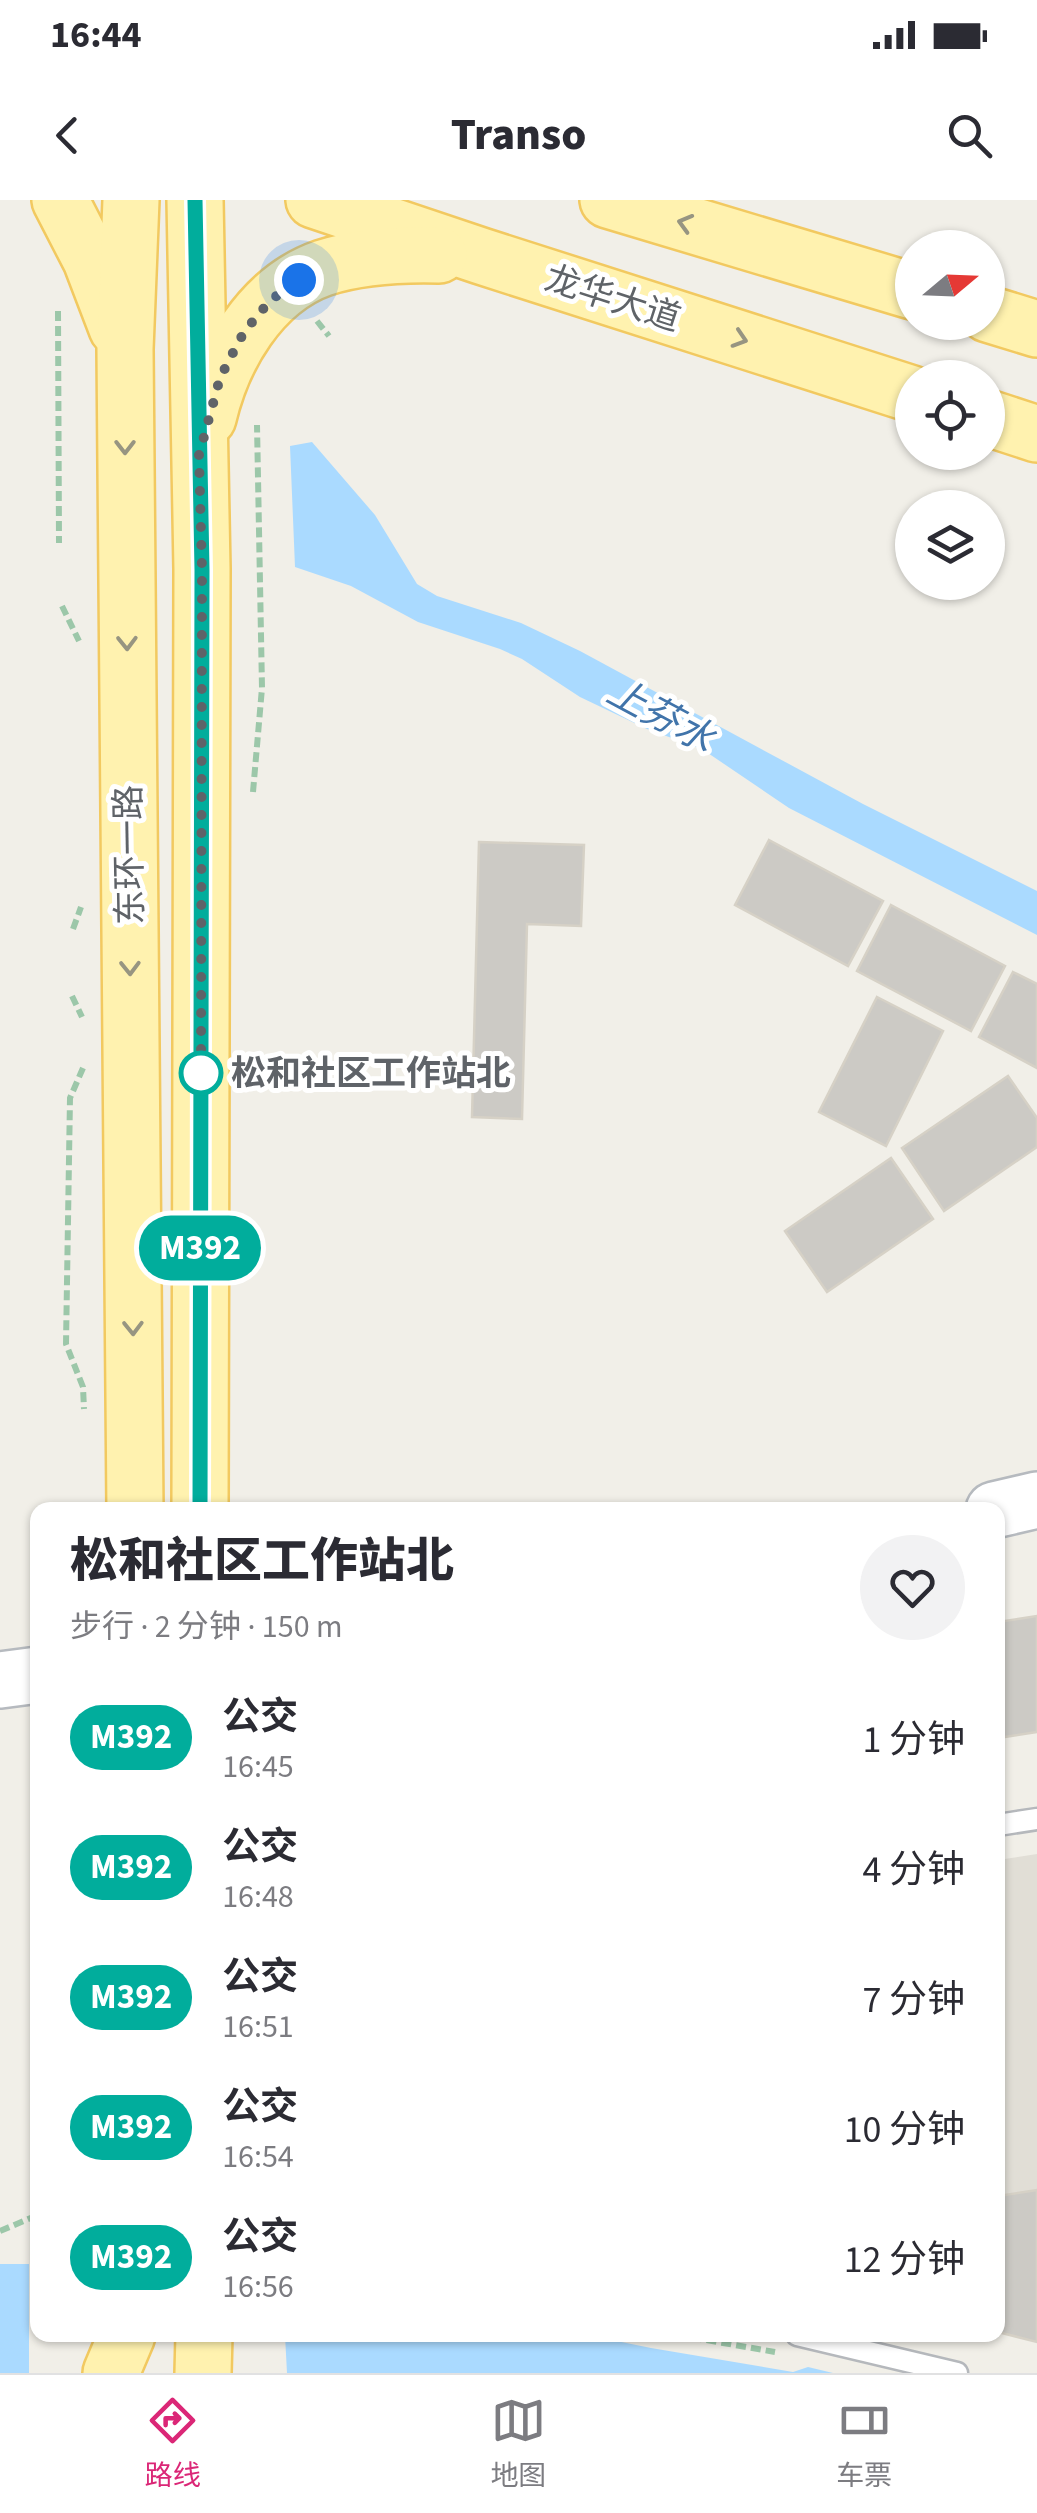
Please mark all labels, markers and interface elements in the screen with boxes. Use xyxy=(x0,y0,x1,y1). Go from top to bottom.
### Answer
text: 16:44 xyxy=(50,8,142,62)
text: Transo xyxy=(451,103,586,167)
icon: back xyxy=(40,108,95,163)
icon: search xyxy=(942,108,997,163)
one-way arrow xyxy=(677,214,694,235)
north arrow xyxy=(895,230,1005,340)
map controls xyxy=(895,230,1005,600)
street label: 龙华大道 xyxy=(538,254,687,344)
your location xyxy=(274,255,324,305)
one-way arrow xyxy=(730,327,747,347)
button: locate xyxy=(895,360,1005,470)
one-way arrow xyxy=(115,439,136,455)
button: layers xyxy=(895,490,1005,600)
one-way arrow xyxy=(116,636,138,651)
water label: 上芬水 xyxy=(598,665,725,767)
street label: 东环一路 xyxy=(104,785,156,925)
one-way arrow xyxy=(119,960,141,976)
place label: 松和社区工作站北 xyxy=(231,1049,511,1099)
marker: 松和社区工作站北 xyxy=(180,1052,222,1094)
line badge: M392 xyxy=(130,1216,270,1280)
text: M392 xyxy=(159,1223,241,1273)
one-way arrow xyxy=(122,1320,144,1336)
text: 松和社区工作站北 xyxy=(70,1528,454,1596)
button: heart xyxy=(860,1535,965,1640)
text: 步行 · 2 分钟 · 150 m xyxy=(70,1604,342,1650)
text: 公交 xyxy=(222,1690,298,1744)
text: M392 xyxy=(90,1712,172,1762)
text: 1 分钟 xyxy=(863,1713,965,1767)
text: 16:45 xyxy=(222,1744,294,1790)
text: 公交 xyxy=(222,1820,298,1874)
text: M392 xyxy=(90,1842,172,1892)
text: 4 分钟 xyxy=(863,1843,965,1897)
text: 16:48 xyxy=(222,1874,294,1920)
text: 公交 xyxy=(222,1950,298,2004)
text: M392 xyxy=(90,1972,172,2022)
text: 7 分钟 xyxy=(863,1973,965,2027)
text: 16:51 xyxy=(222,2004,294,2050)
text: 公交 xyxy=(222,2080,298,2134)
text: M392 xyxy=(90,2102,172,2152)
text: 10 分钟 xyxy=(844,2103,965,2157)
text: 16:54 xyxy=(222,2134,294,2180)
text: 公交 xyxy=(222,2210,298,2264)
text: M392 xyxy=(90,2232,172,2282)
text: 12 分钟 xyxy=(844,2233,965,2287)
text: 16:56 xyxy=(222,2264,294,2310)
tab: 路线 xyxy=(145,2393,201,2496)
tab: 地图 xyxy=(490,2393,546,2496)
tab: 车票 xyxy=(836,2393,892,2496)

